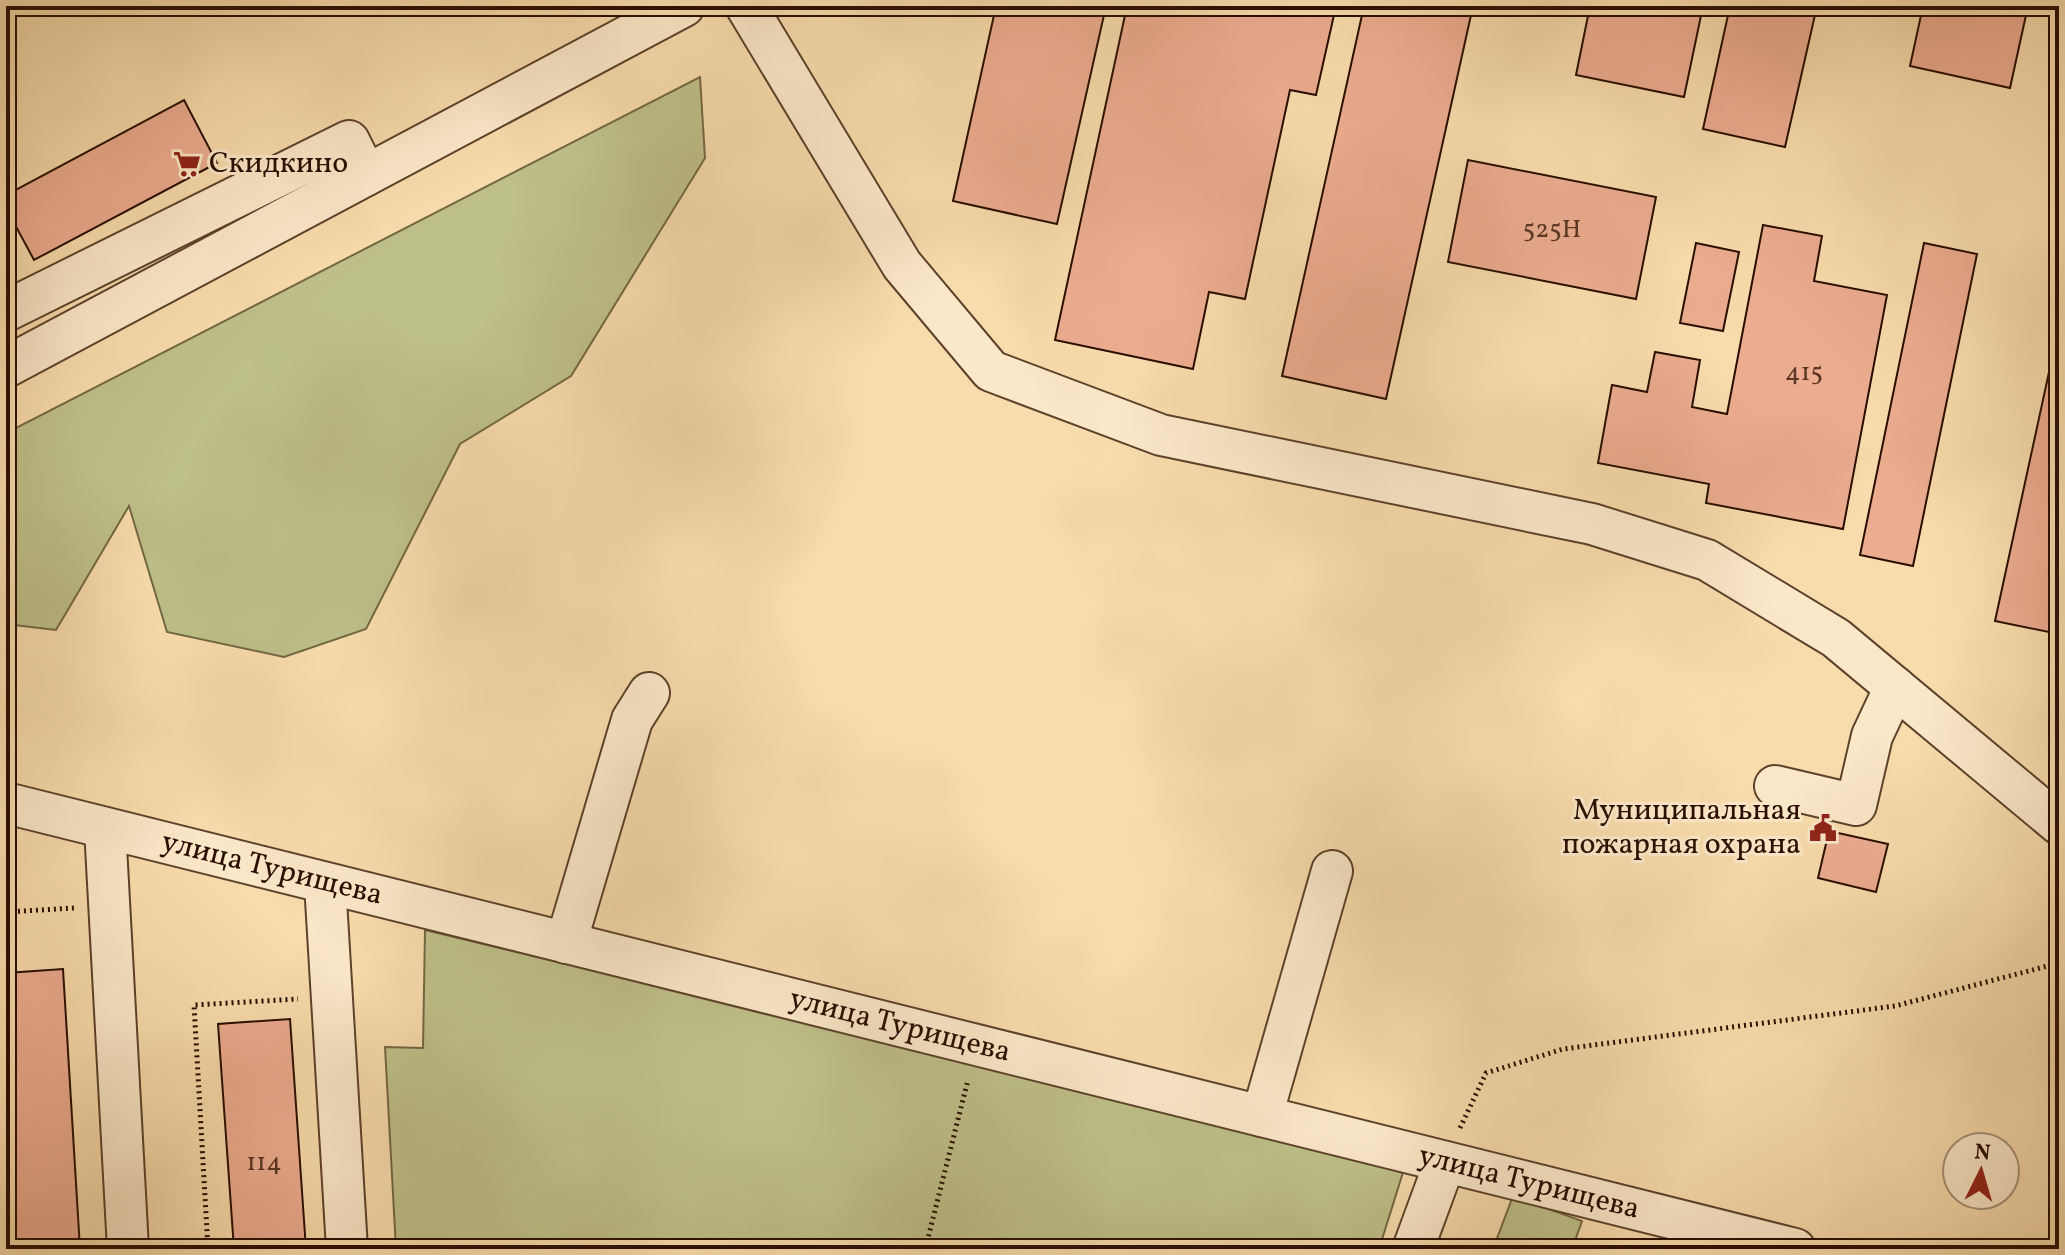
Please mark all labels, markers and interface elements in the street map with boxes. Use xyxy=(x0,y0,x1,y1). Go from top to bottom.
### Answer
place label: Скидкино xyxy=(209,143,348,185)
supermarket icon: Скидкино xyxy=(172,149,202,179)
house number: 525Н xyxy=(1523,212,1581,248)
house number: 415 xyxy=(1785,355,1823,391)
place label: Муниципальная пожарная охрана xyxy=(1562,790,1801,866)
public building icon: Муниципальная пожарная охрана xyxy=(1808,813,1838,843)
street label: улица Турищева xyxy=(157,821,387,917)
street label: улица Турищева xyxy=(785,978,1015,1074)
north arrow xyxy=(1941,1131,2021,1211)
street label: улица Турищева xyxy=(1414,1135,1644,1231)
text: N xyxy=(1973,1137,1992,1170)
house number: 114 xyxy=(246,1145,282,1181)

